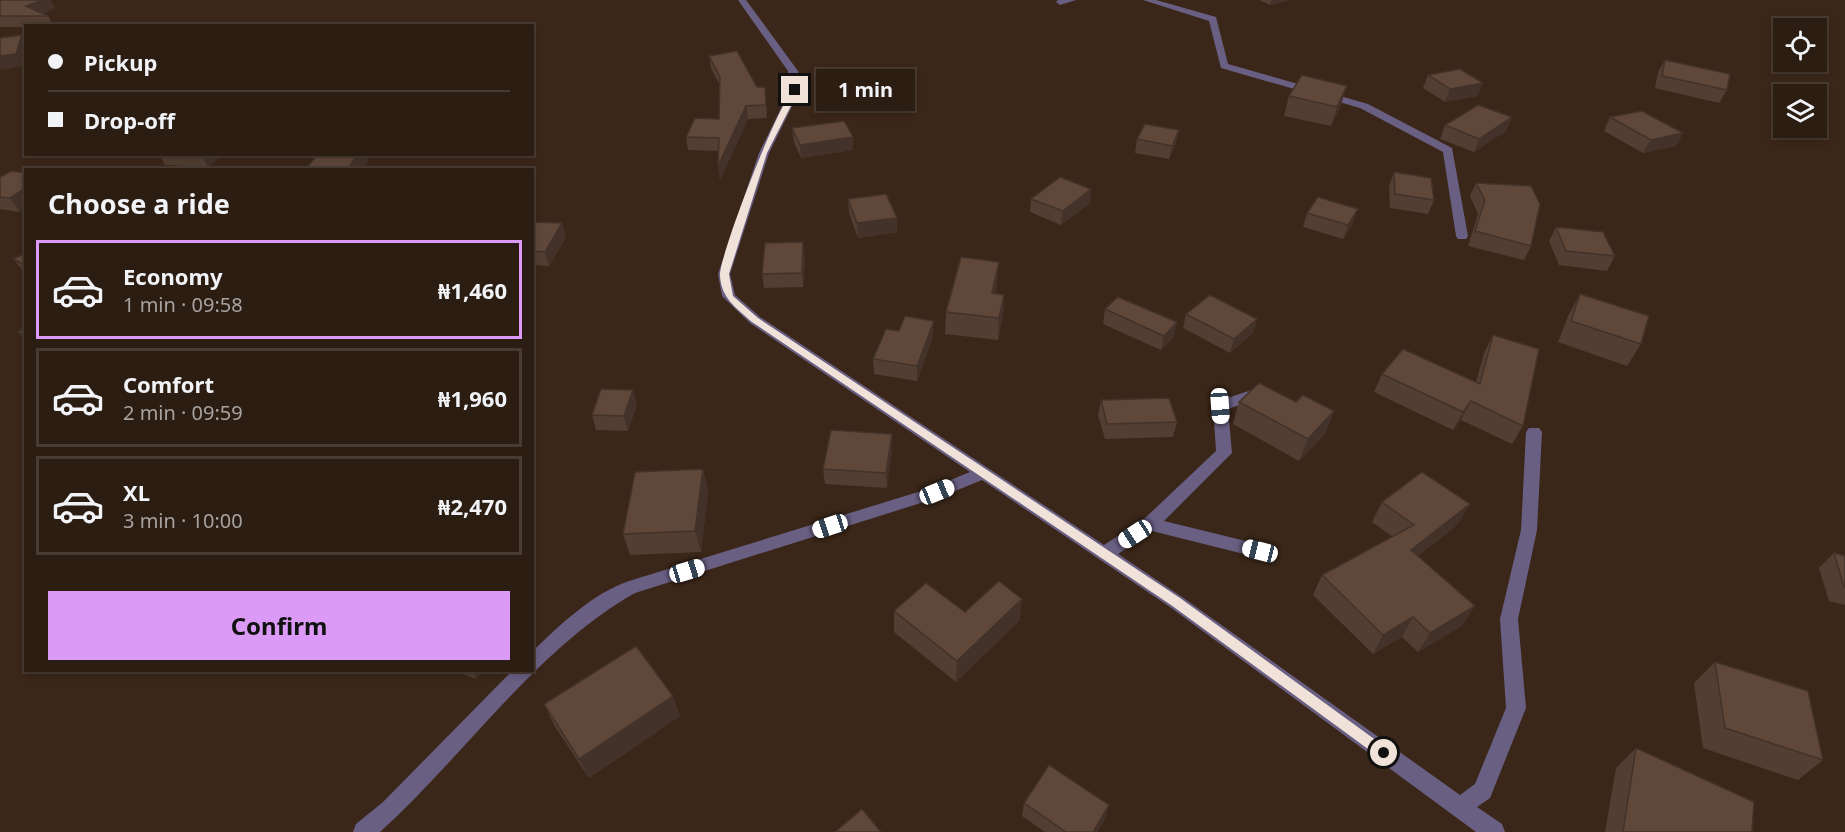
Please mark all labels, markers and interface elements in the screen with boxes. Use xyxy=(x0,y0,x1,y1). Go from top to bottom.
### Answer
map controls xyxy=(1773,18,1827,138)
button: locate xyxy=(1773,18,1827,72)
text: Pickup xyxy=(84,47,157,77)
callout: 1 min xyxy=(816,69,915,111)
route end xyxy=(781,76,808,103)
text: 1 min xyxy=(838,76,893,103)
button: layers xyxy=(1773,84,1827,138)
text: Drop-off xyxy=(84,105,175,135)
text: Choose a ride xyxy=(48,185,230,222)
text: Economy xyxy=(123,261,222,291)
icon: car xyxy=(51,263,105,317)
text: ₦1,460 xyxy=(438,275,507,305)
text: 1 min · 09:58 xyxy=(123,291,243,318)
text: Comfort xyxy=(123,369,214,399)
icon: car xyxy=(51,371,105,425)
text: ₦1,960 xyxy=(438,383,507,413)
car xyxy=(1210,387,1230,425)
text: 2 min · 09:59 xyxy=(123,399,243,426)
text: XL xyxy=(123,477,150,507)
car xyxy=(917,477,957,507)
icon: car xyxy=(51,479,105,533)
text: ₦2,470 xyxy=(438,491,507,521)
text: 3 min · 10:00 xyxy=(123,507,243,534)
car xyxy=(810,512,850,540)
car xyxy=(1115,517,1155,551)
car xyxy=(1240,538,1280,564)
car xyxy=(667,557,707,585)
button: Confirm xyxy=(48,591,510,660)
route start xyxy=(1370,739,1397,766)

